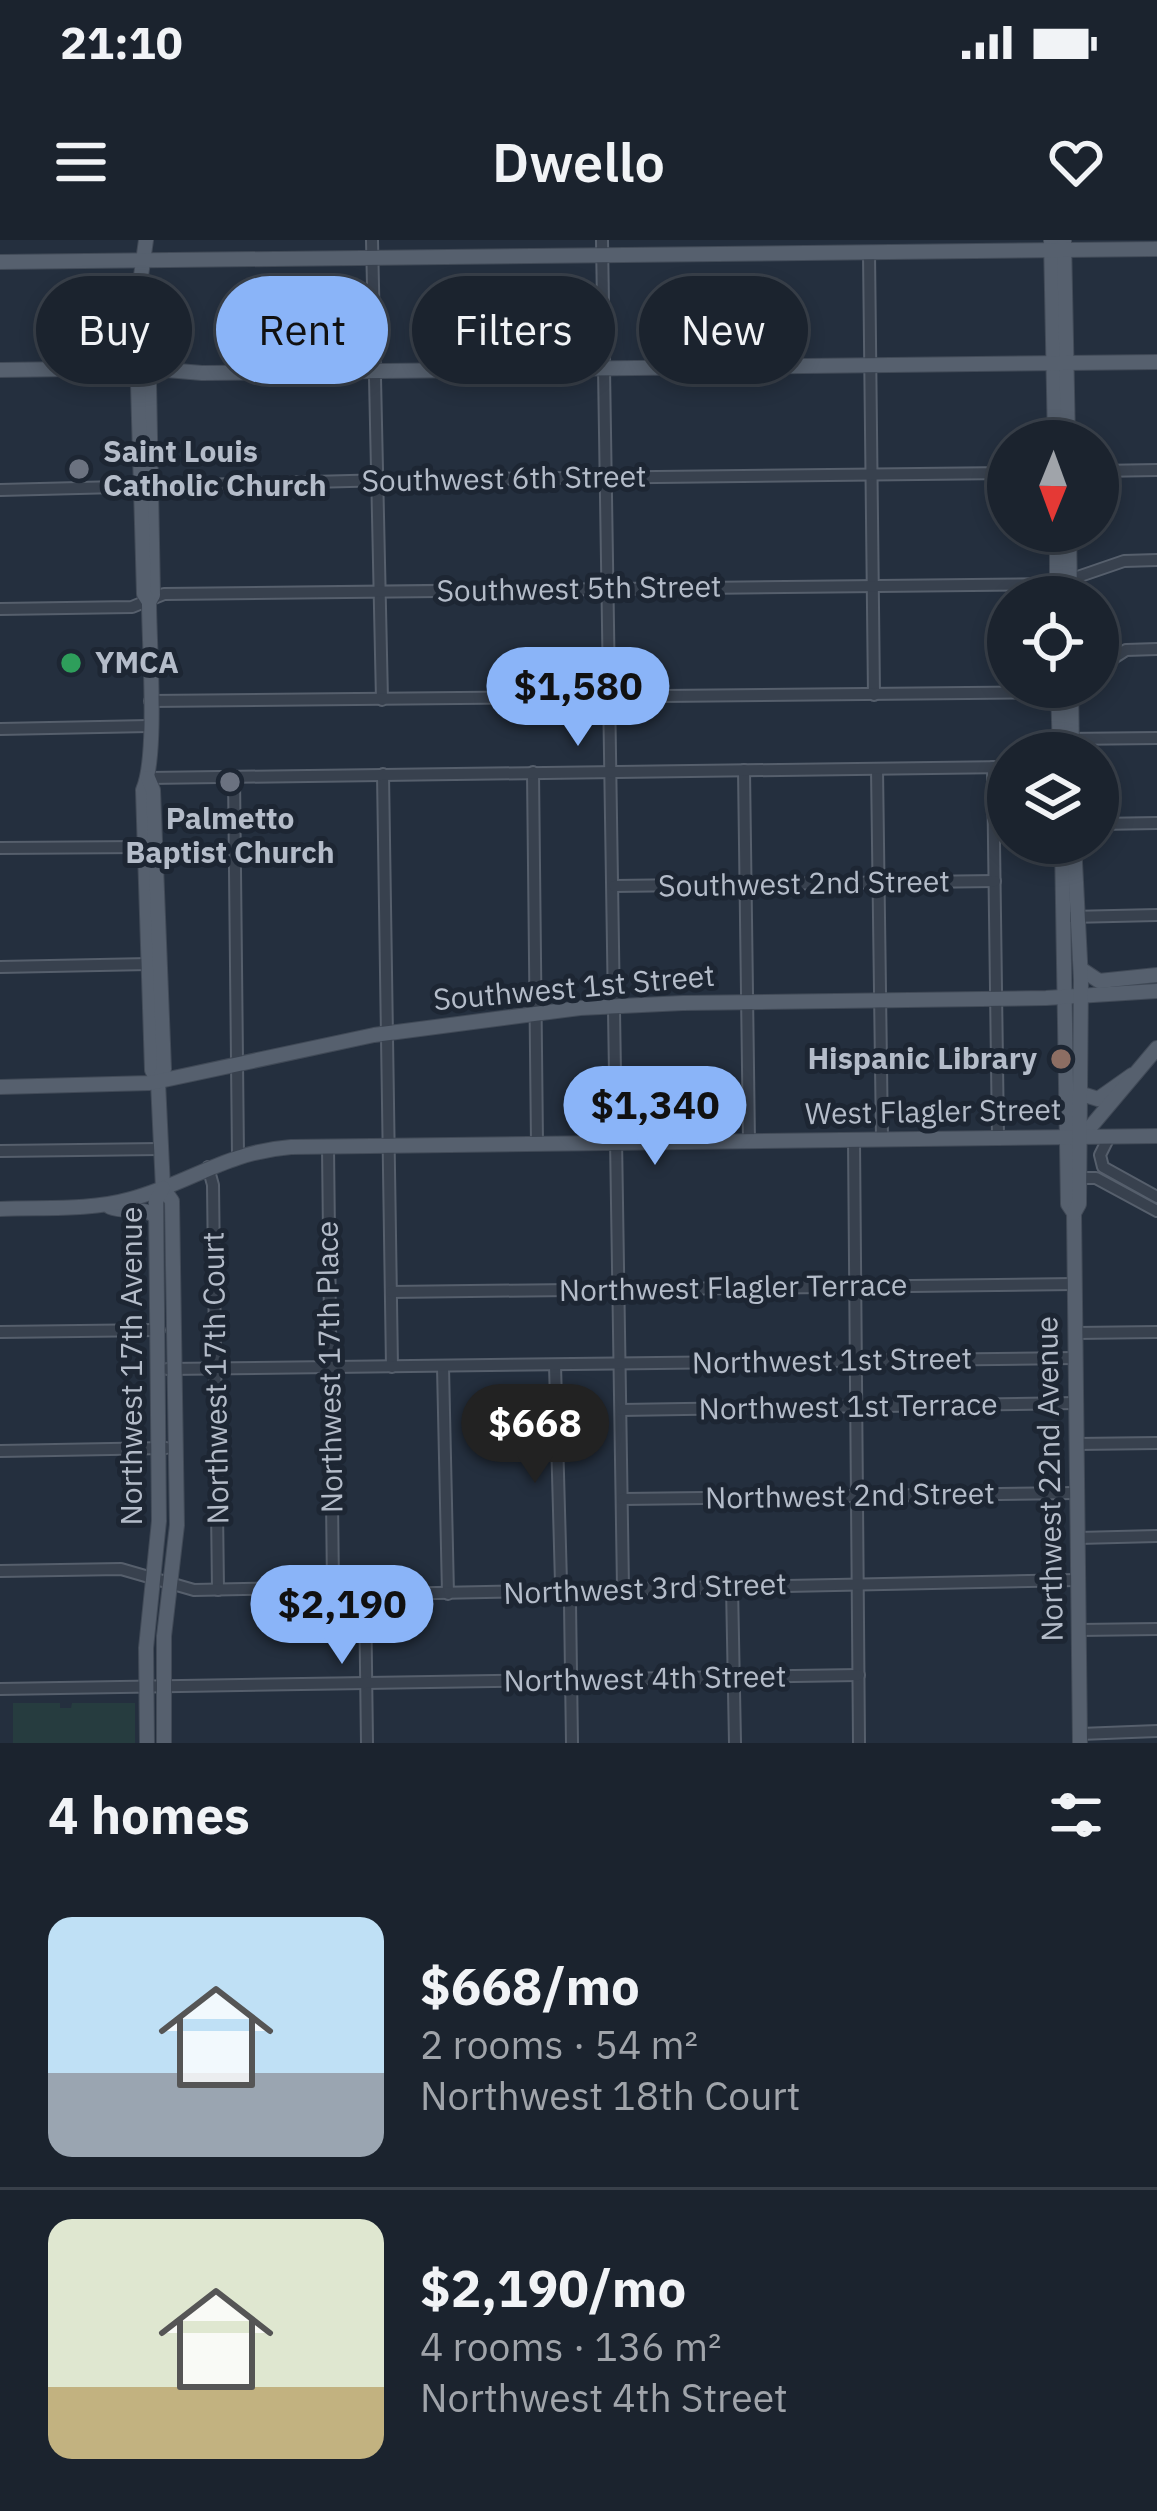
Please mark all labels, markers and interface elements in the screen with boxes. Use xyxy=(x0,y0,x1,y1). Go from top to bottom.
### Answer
text: 21:10 xyxy=(60,13,183,71)
text: Dwello xyxy=(492,127,665,197)
icon: menu xyxy=(48,129,114,195)
icon: heart xyxy=(1043,129,1109,195)
chip: Buy xyxy=(36,276,192,384)
chip: Rent xyxy=(216,276,388,384)
chip: Filters xyxy=(412,276,615,384)
chip: New xyxy=(639,276,808,384)
north arrow xyxy=(987,420,1119,552)
map controls xyxy=(987,420,1119,864)
place label: Saint Louis Catholic Church xyxy=(103,431,327,504)
marker: Saint Louis Catholic Church xyxy=(66,456,92,482)
street label: Southwest 6th Street xyxy=(361,456,647,499)
street label: Southwest 5th Street xyxy=(436,566,722,609)
button: locate xyxy=(987,576,1119,708)
place label: YMCA xyxy=(95,642,179,681)
pin: $1,580 xyxy=(480,647,676,749)
marker: YMCA xyxy=(58,650,84,676)
text: $1,580 xyxy=(513,660,643,711)
button: layers xyxy=(987,732,1119,864)
marker: Palmetto Baptist Church xyxy=(217,769,243,795)
place label: Palmetto Baptist Church xyxy=(125,798,335,871)
street label: Southwest 2nd Street xyxy=(658,860,950,905)
street label: Southwest 1st Street xyxy=(432,955,716,1018)
place label: Hispanic Library xyxy=(807,1038,1037,1077)
marker: Hispanic Library xyxy=(1048,1046,1074,1072)
pin: $1,340 xyxy=(557,1066,753,1168)
text: $1,340 xyxy=(590,1079,720,1130)
street label: West Flagler Street xyxy=(804,1089,1062,1132)
street label: Northwest 17th Avenue xyxy=(111,1207,150,1525)
street label: Northwest 17th Place xyxy=(306,1221,351,1514)
street label: Northwest 17th Court xyxy=(192,1231,237,1525)
street label: Northwest Flagler Terrace xyxy=(558,1264,907,1309)
street label: Northwest 22nd Avenue xyxy=(1026,1316,1071,1642)
street label: Northwest 1st Street xyxy=(692,1338,972,1381)
street label: Northwest 1st Terrace xyxy=(698,1383,998,1428)
pin: $668 xyxy=(464,1384,606,1486)
text: $668 xyxy=(488,1397,582,1448)
street label: Northwest 2nd Street xyxy=(705,1472,995,1517)
street label: Northwest 3rd Street xyxy=(503,1563,787,1612)
pin: $2,190 xyxy=(244,1565,440,1667)
text: $2,190 xyxy=(277,1578,407,1629)
street label: Northwest 4th Street xyxy=(503,1656,787,1699)
text: 4 homes xyxy=(48,1782,250,1848)
icon: filters xyxy=(1043,1782,1109,1848)
text: $668/mo xyxy=(420,1953,640,2019)
icon: home xyxy=(144,1965,288,2109)
text: 2 rooms · 54 m² xyxy=(420,2019,698,2070)
text: Northwest 18th Court xyxy=(420,2070,801,2121)
text: $2,190/mo xyxy=(420,2255,686,2321)
icon: home xyxy=(144,2267,288,2411)
text: 4 rooms · 136 m² xyxy=(420,2321,722,2372)
text: Northwest 4th Street xyxy=(420,2372,788,2423)

